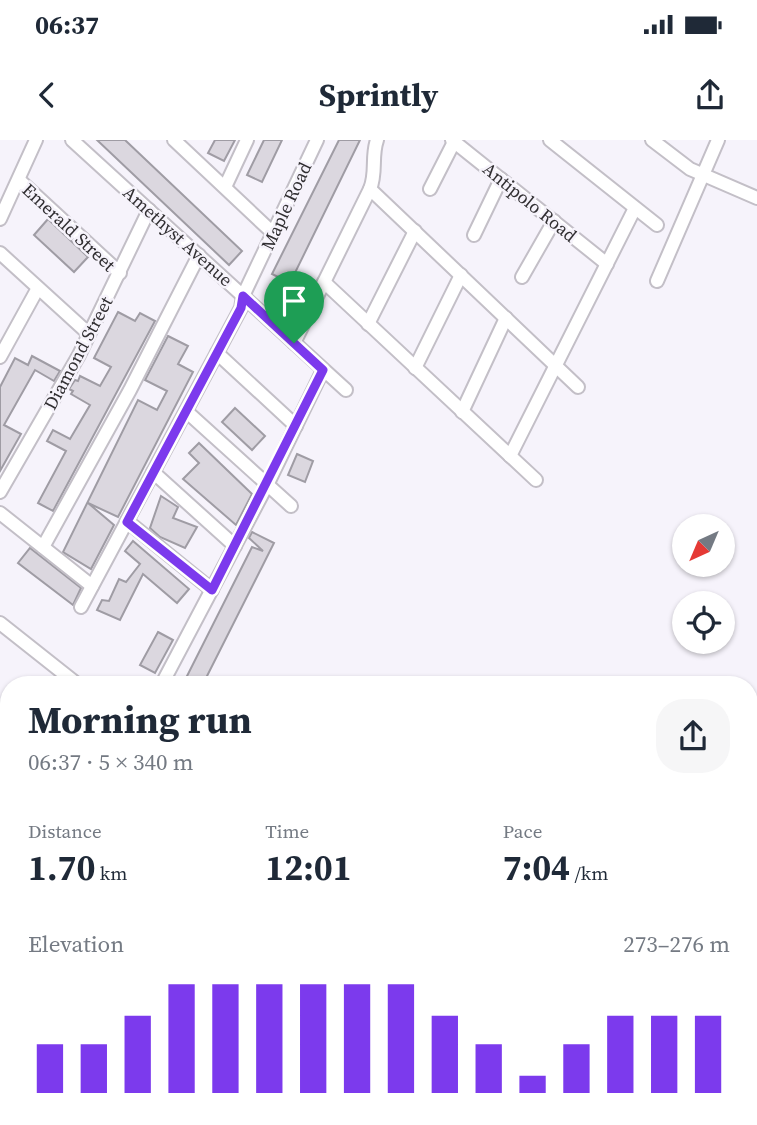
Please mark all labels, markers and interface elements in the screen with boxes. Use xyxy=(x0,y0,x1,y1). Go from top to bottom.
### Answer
text: 06:37 xyxy=(35,7,99,43)
text: Sprintly xyxy=(319,73,438,117)
icon: back xyxy=(28,76,66,114)
icon: share xyxy=(691,76,729,114)
street label: Antipolo Road xyxy=(478,156,582,248)
street label: Maple Road xyxy=(255,158,317,254)
street label: Emerald Street xyxy=(17,177,121,277)
street label: Amethyst Avenue xyxy=(118,180,238,292)
pin xyxy=(264,271,324,343)
icon: arrive xyxy=(275,282,313,320)
street label: Diamond Street xyxy=(38,292,118,414)
north arrow xyxy=(672,514,735,578)
map controls xyxy=(672,514,735,654)
button: locate xyxy=(672,591,735,654)
text: Morning run xyxy=(28,694,252,746)
button: share xyxy=(656,699,730,773)
text: 06:37 · 5 × 340 m xyxy=(28,746,194,778)
text: Distance xyxy=(28,818,102,844)
text: Time xyxy=(265,818,309,844)
text: Pace xyxy=(503,818,542,844)
text: 1.70 xyxy=(28,844,95,892)
text: 12:01 xyxy=(265,844,352,892)
text: 7:04 xyxy=(503,844,570,892)
text: km xyxy=(95,860,127,886)
text: /km xyxy=(570,860,608,886)
text: Elevation xyxy=(28,928,124,960)
text: 273–276 m xyxy=(623,928,730,960)

